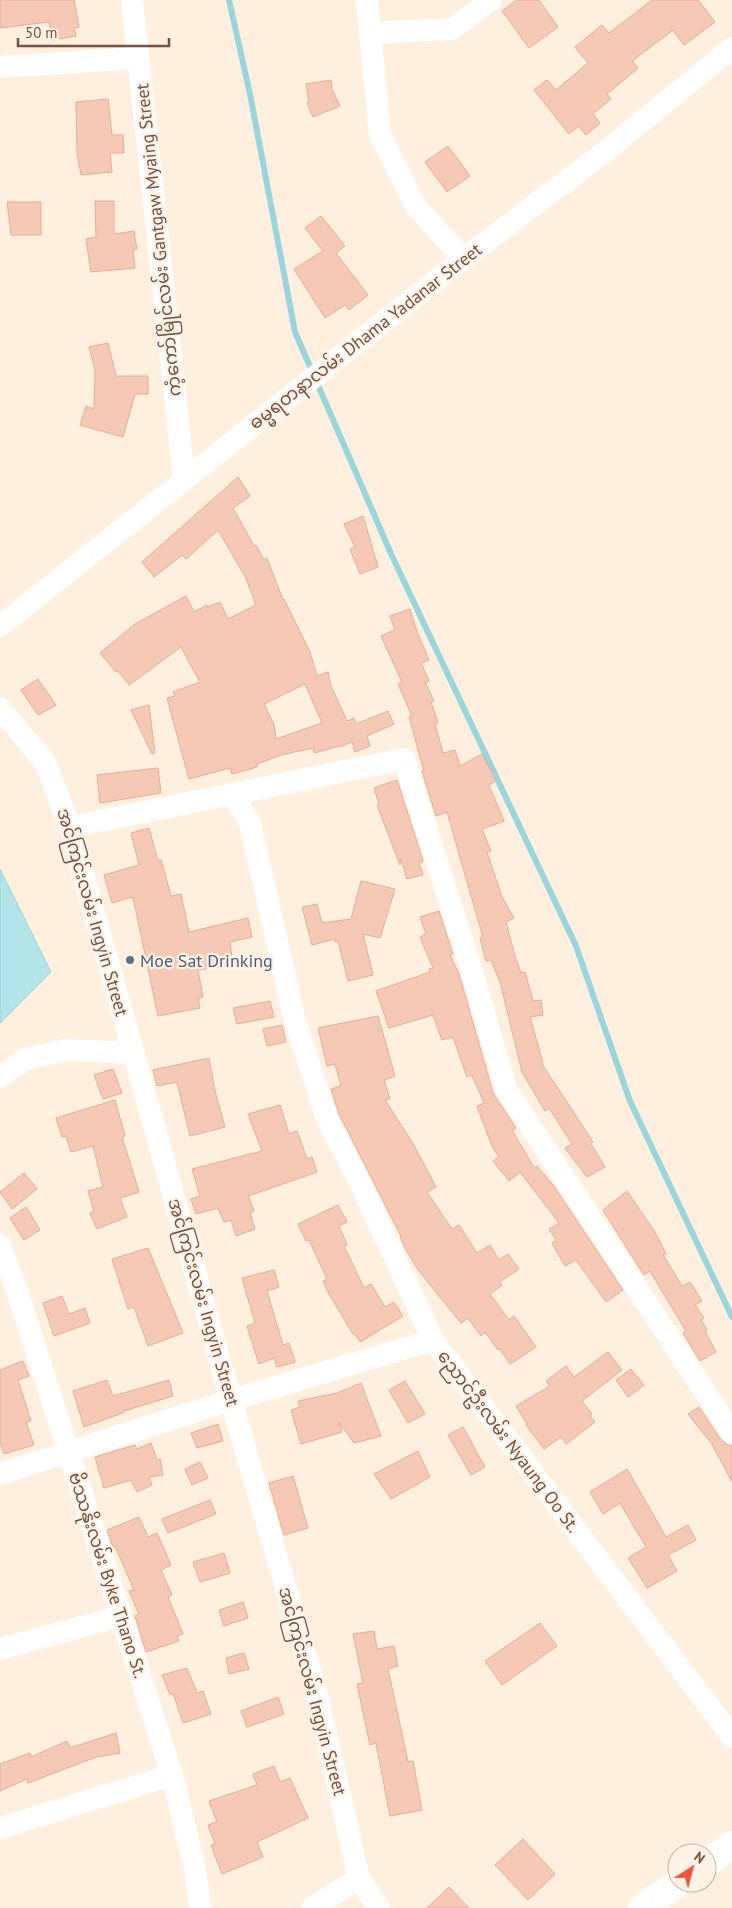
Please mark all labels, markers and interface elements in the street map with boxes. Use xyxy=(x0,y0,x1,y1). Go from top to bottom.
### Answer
scale bar xyxy=(18,15,169,47)
text: 50 m xyxy=(25,23,58,42)
street label: ကံ့ကော်မြိုင်လမ်း Gantgaw Myaing Street xyxy=(128,82,190,398)
street label: ဓမ္မရတနာလမ်း Dhama Yadanar Street xyxy=(243,237,489,438)
street label: အင်ကြင်းလမ်း Ingyin Street xyxy=(48,805,135,1020)
place label: Moe Sat Drinking xyxy=(140,949,273,972)
marker: Moe Sat Drinking xyxy=(124,954,136,966)
street label: အင်ကြင်းလမ်း Ingyin Street xyxy=(159,1195,246,1410)
street label: ညောင်ဦးလမ်း Nyaung Oo St. xyxy=(430,1345,586,1539)
street label: ဗိဿနိုးလမ်း Byke Thano St. xyxy=(60,1468,154,1682)
street label: အင်ကြင်းလမ်း Ingyin Street xyxy=(270,1584,353,1799)
north arrow xyxy=(667,1843,717,1893)
text: N xyxy=(691,1847,709,1867)

